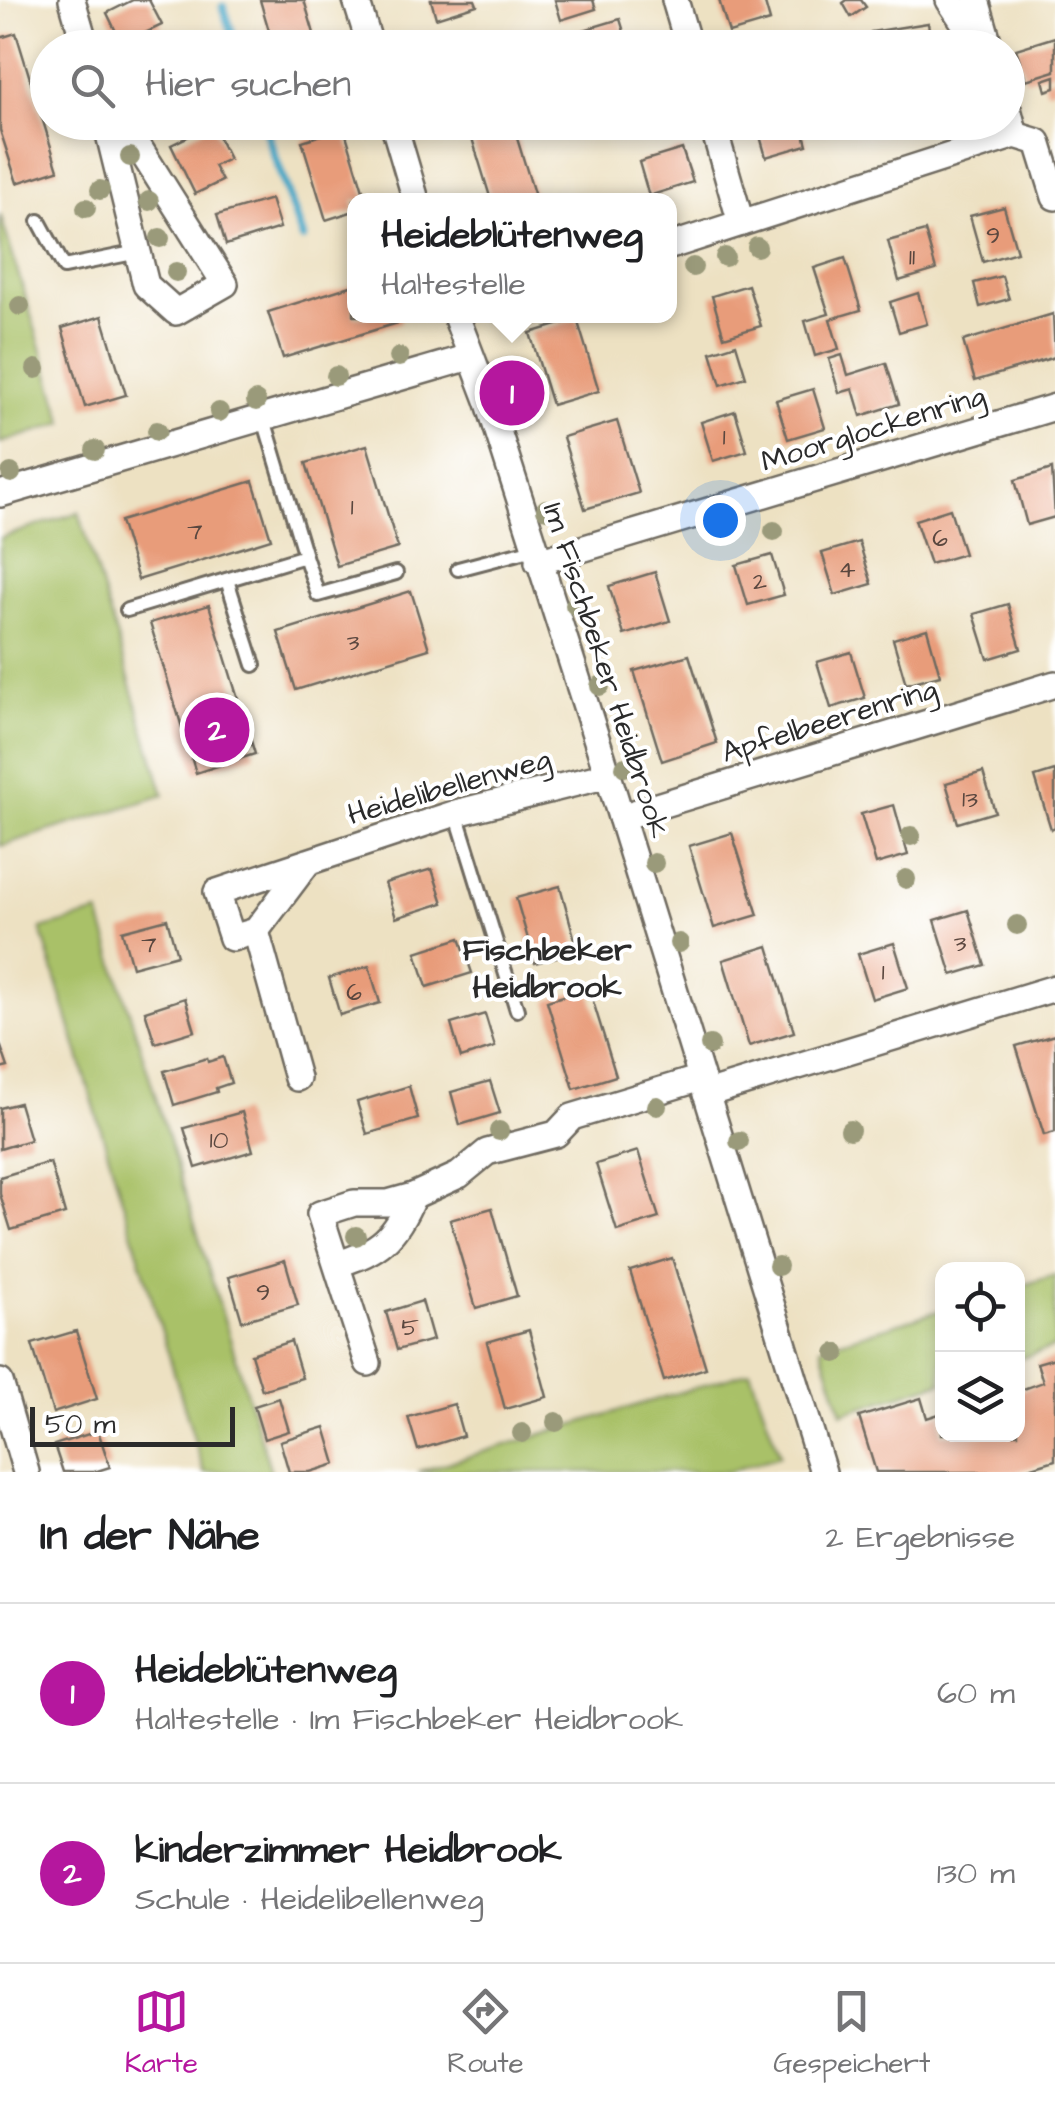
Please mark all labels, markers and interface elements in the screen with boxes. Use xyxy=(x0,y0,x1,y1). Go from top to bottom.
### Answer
search box xyxy=(30,30,1025,140)
icon: search xyxy=(65,58,120,113)
text: Hier suchen xyxy=(145,59,351,111)
popup xyxy=(347,193,677,323)
text: Heideblütenweg xyxy=(381,210,643,262)
house number: 9 xyxy=(986,218,1000,253)
house number: 11 xyxy=(909,240,915,275)
text: Haltestelle xyxy=(381,262,526,307)
pin: 1 xyxy=(480,356,544,430)
street label: Moorglockenring xyxy=(756,375,991,484)
house number: 1 xyxy=(722,420,726,455)
house number: 1 xyxy=(350,490,354,525)
your location xyxy=(695,495,746,546)
street label: Im Fischbeker Heidbrook xyxy=(532,497,680,843)
house number: 7 xyxy=(187,514,203,549)
house number: 6 xyxy=(932,521,948,556)
house number: 4 xyxy=(838,552,856,587)
house number: 2 xyxy=(753,564,767,599)
house number: 3 xyxy=(347,625,360,660)
street label: Apfelbeerenring xyxy=(716,668,943,775)
pin: 2 xyxy=(184,692,250,768)
street label: Heidelibellenweg xyxy=(343,738,556,837)
house number: 13 xyxy=(962,782,978,817)
house number: 3 xyxy=(954,926,967,961)
house number: 7 xyxy=(141,927,157,962)
district label: Fischbeker Heidbrook xyxy=(462,928,632,1010)
house number: 1 xyxy=(881,955,885,990)
house number: 6 xyxy=(346,975,362,1010)
house number: 10 xyxy=(210,1123,229,1158)
map controls xyxy=(935,1262,1025,1442)
button: locate xyxy=(935,1262,1025,1352)
house number: 9 xyxy=(256,1275,270,1310)
house number: 5 xyxy=(401,1310,419,1345)
button: layers xyxy=(935,1352,1025,1442)
scale bar xyxy=(30,1402,235,1446)
text: 50 m xyxy=(45,1405,116,1444)
text: In der Nähe xyxy=(40,1508,260,1566)
text: 2 Ergebnisse xyxy=(825,1515,1015,1560)
text: Heideblütenweg xyxy=(135,1645,397,1697)
text: 1 xyxy=(70,1671,75,1716)
text: 60 m xyxy=(937,1671,1015,1716)
text: Haltestelle · Im Fischbeker Heidbrook xyxy=(135,1697,683,1742)
text: kinderzimmer Heidbrook xyxy=(135,1825,562,1877)
text: 2 xyxy=(63,1851,82,1896)
text: 130 m xyxy=(937,1851,1015,1896)
text: Schule · Heidelibellenweg xyxy=(135,1877,484,1922)
tab: Karte xyxy=(125,1984,198,2083)
tab: Route xyxy=(447,1984,524,2083)
tab: Gespeichert xyxy=(773,1984,930,2083)

